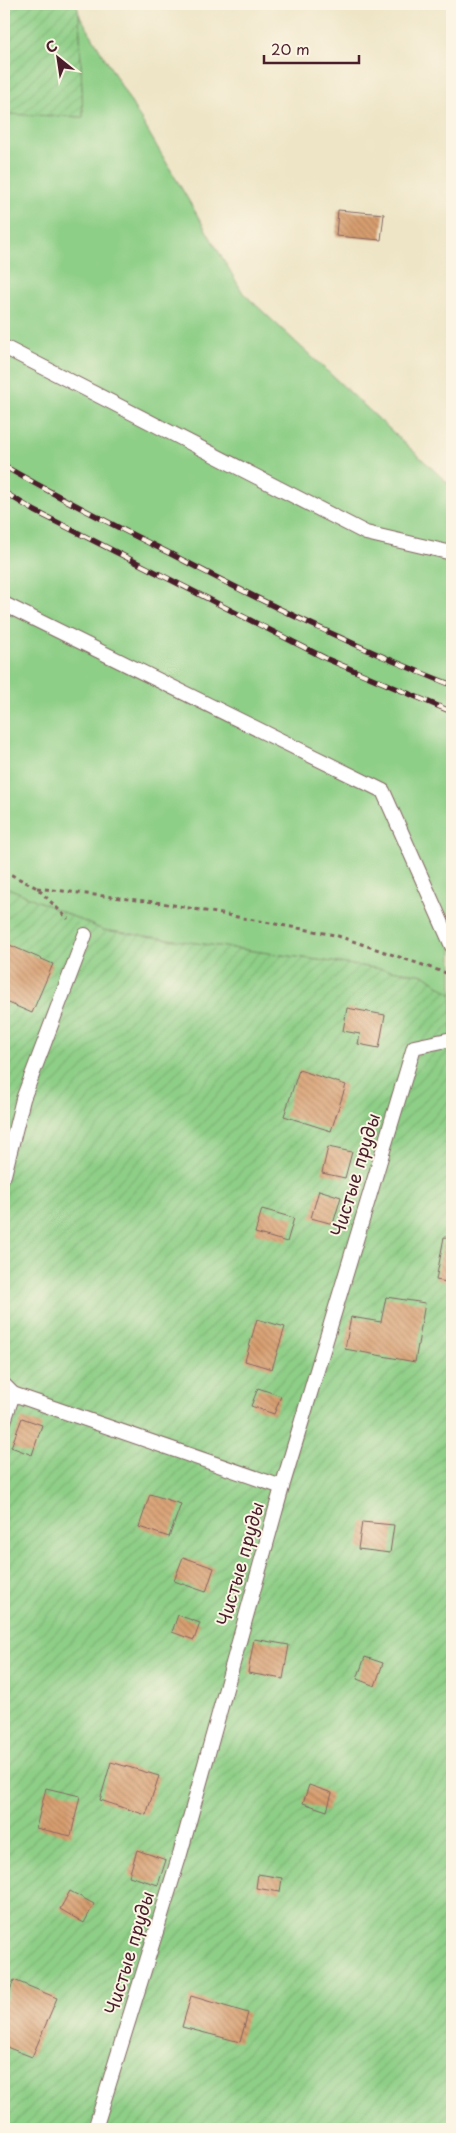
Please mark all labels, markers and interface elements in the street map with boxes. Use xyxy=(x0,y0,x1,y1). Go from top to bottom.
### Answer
north arrow xyxy=(32,32,82,82)
scale bar xyxy=(264,32,358,64)
text: С xyxy=(41,35,61,58)
text: 20 m xyxy=(271,37,310,60)
street label: Чистые пруды xyxy=(323,1109,386,1240)
street label: Чистые пруды xyxy=(209,1498,270,1629)
street label: Чистые пруды xyxy=(97,1887,160,2018)

